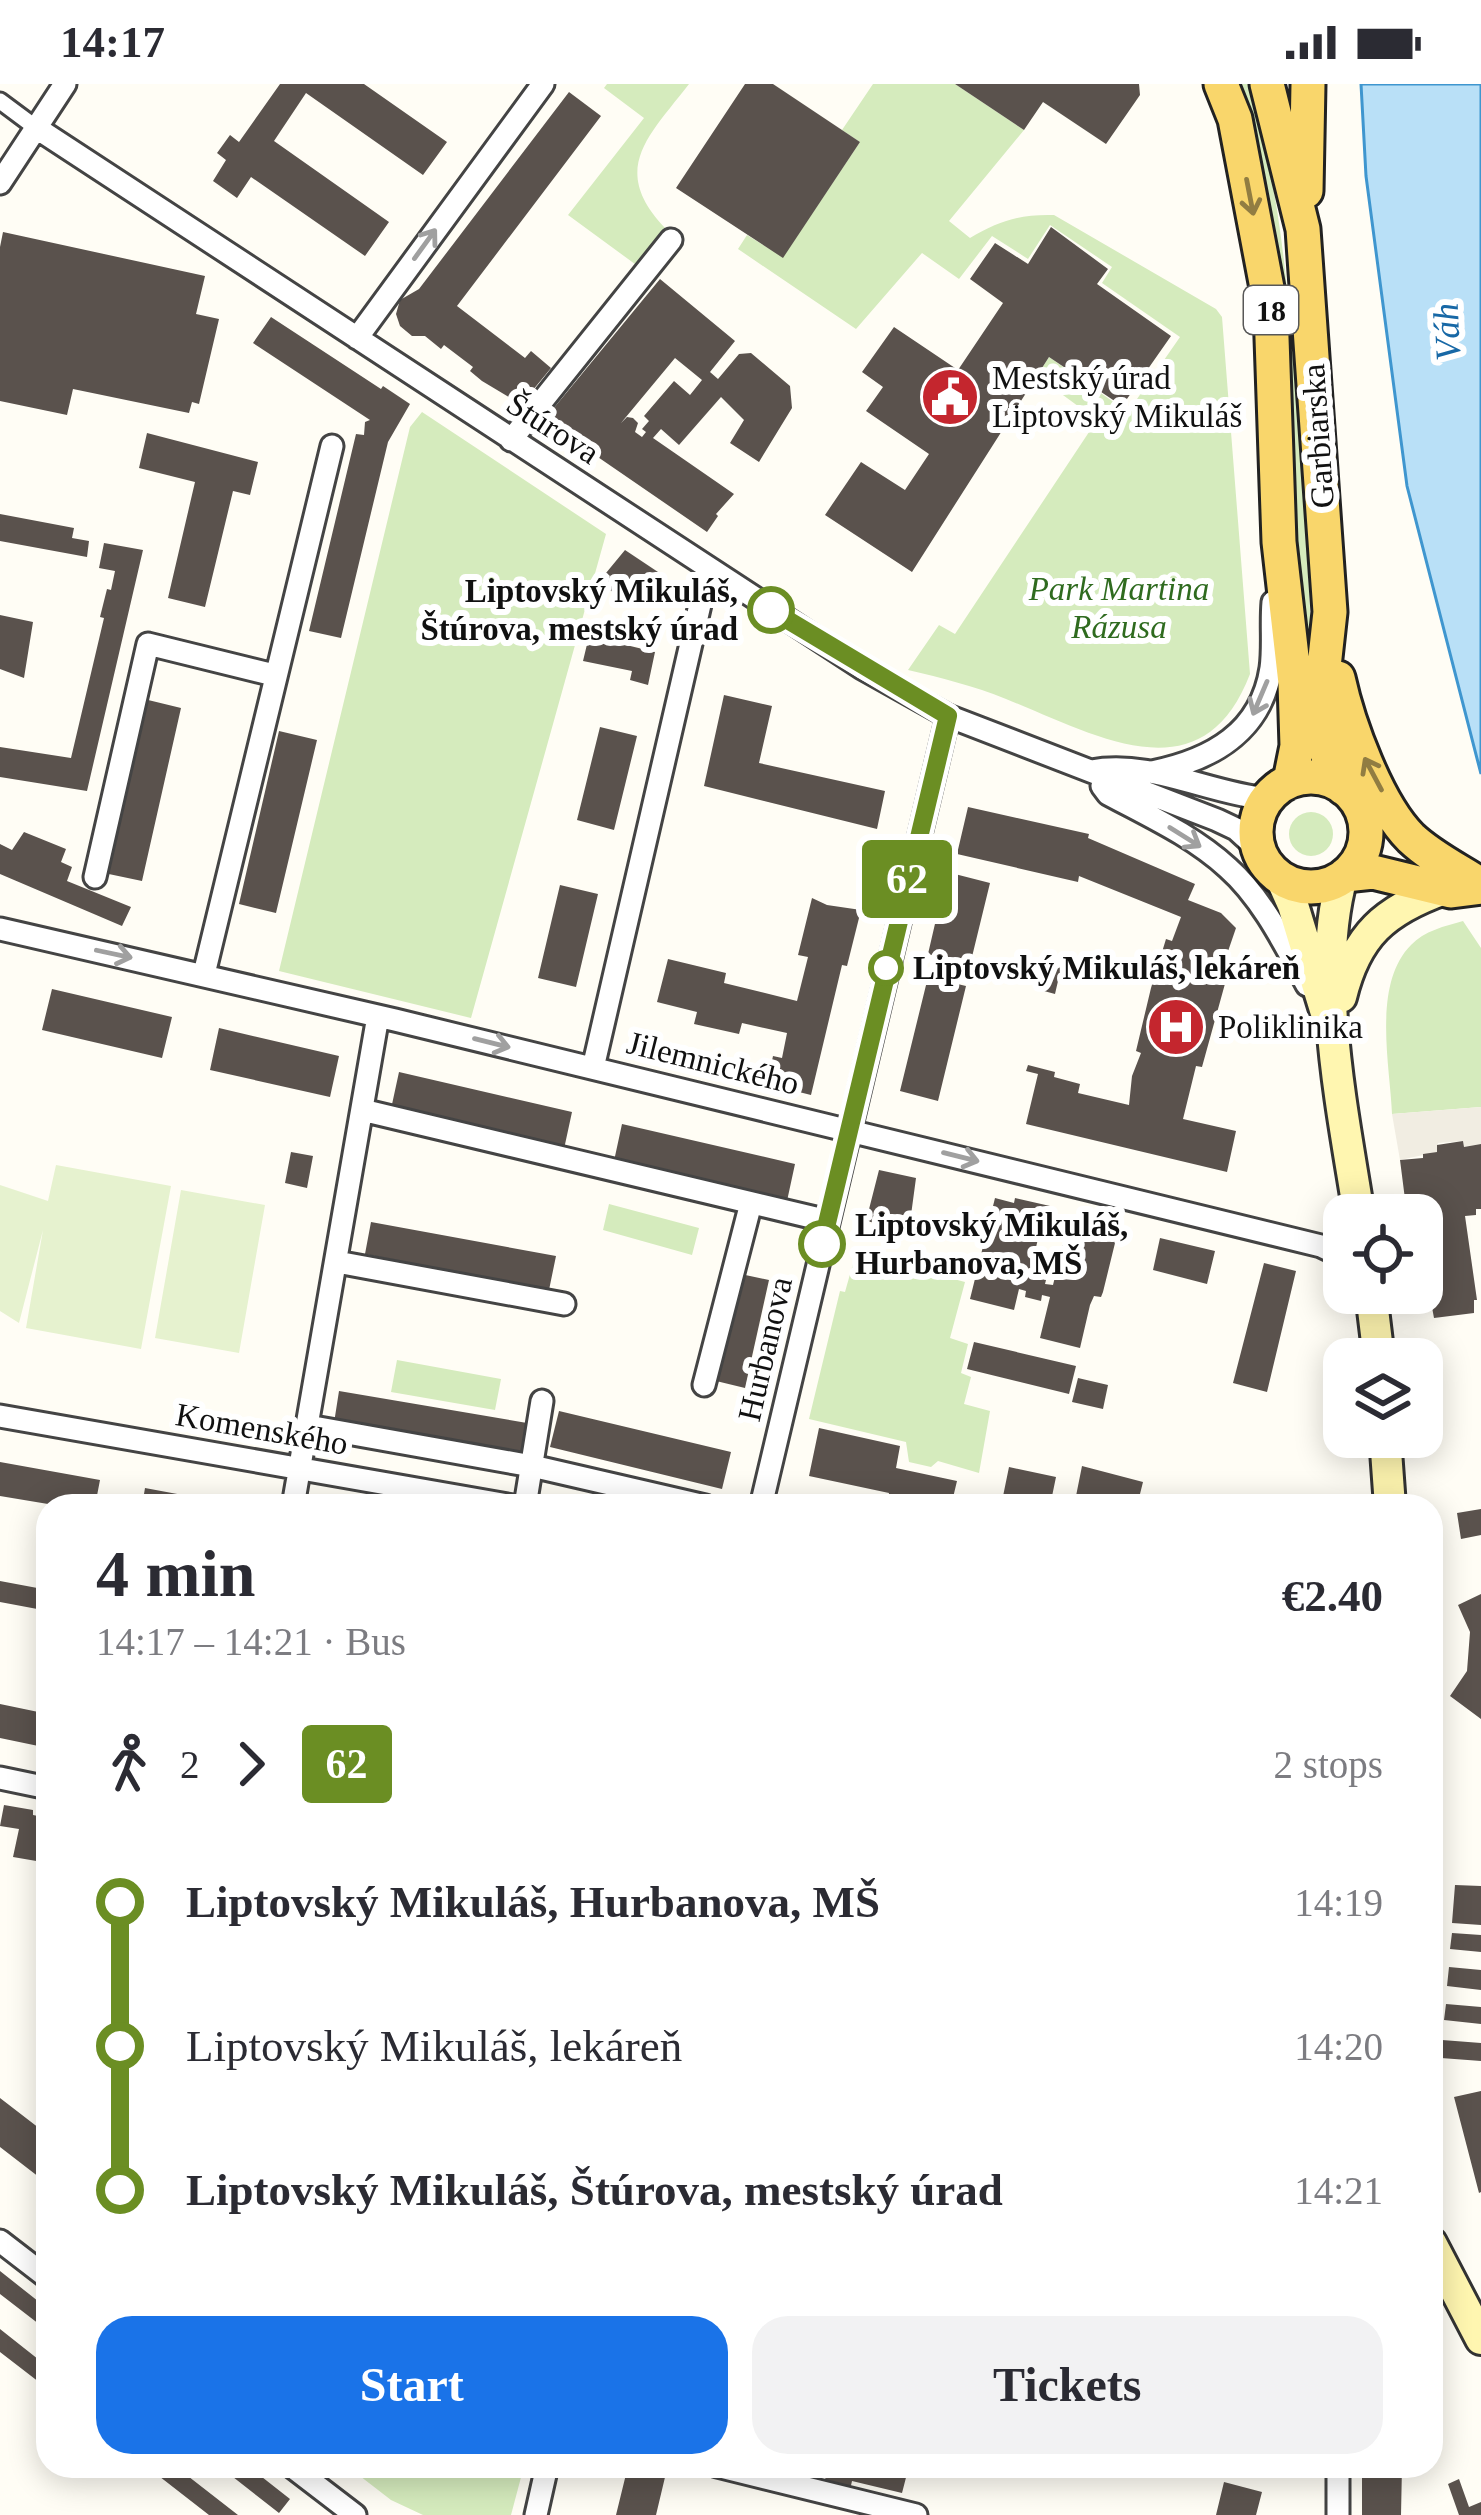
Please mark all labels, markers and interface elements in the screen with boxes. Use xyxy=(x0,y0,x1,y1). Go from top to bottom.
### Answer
text: 14:17 xyxy=(60,17,165,67)
one-way arrow xyxy=(1240,176,1262,215)
one-way arrow xyxy=(412,228,438,261)
road number: 18 xyxy=(1244,286,1298,334)
water label: Váh xyxy=(1426,302,1468,362)
place label: Mestský úrad Liptovský Mikuláš xyxy=(992,360,1242,434)
street label: Garbiarska xyxy=(1295,362,1341,509)
public building icon: Mestský úrad Liptovský Mikuláš xyxy=(919,366,981,428)
street label: Štúrova xyxy=(500,384,607,471)
park label: Park Martina Rázusa xyxy=(1028,571,1209,645)
place label: Liptovský Mikuláš, Štúrova, mestský úrad xyxy=(420,573,738,647)
marker: Liptovský Mikuláš, Štúrova, mestský úrad xyxy=(749,588,793,632)
one-way arrow xyxy=(1248,679,1269,716)
one-way arrow xyxy=(1360,757,1383,792)
one-way arrow xyxy=(1167,825,1201,849)
line badge: 62 xyxy=(853,840,961,918)
text: 62 xyxy=(886,856,928,902)
one-way arrow xyxy=(95,944,133,967)
place label: Liptovský Mikuláš, lekáreň xyxy=(913,950,1300,986)
marker: Liptovský Mikuláš, lekáreň xyxy=(870,952,902,984)
hospital icon: Poliklinika xyxy=(1145,996,1207,1058)
place label: Poliklinika xyxy=(1218,1009,1363,1045)
street label: Jilemnického xyxy=(623,1024,803,1102)
one-way arrow xyxy=(472,1033,510,1055)
one-way arrow xyxy=(941,1147,979,1169)
map controls xyxy=(1323,1194,1443,1458)
button: locate xyxy=(1323,1194,1443,1314)
place label: Liptovský Mikuláš, Hurbanova, MŠ xyxy=(855,1207,1128,1281)
marker: Liptovský Mikuláš, Hurbanova, MŠ xyxy=(800,1222,844,1266)
street label: Hurbanova xyxy=(731,1273,799,1424)
button: layers xyxy=(1323,1338,1443,1458)
street label: Komenského xyxy=(173,1396,351,1462)
text: 4 min xyxy=(96,1537,256,1610)
text: €2.40 xyxy=(1282,1571,1383,1621)
text: 14:17 – 14:21 · Bus xyxy=(96,1620,406,1663)
icon: walk xyxy=(96,1731,162,1797)
icon: forward xyxy=(218,1731,284,1797)
text: 62 xyxy=(326,1741,368,1787)
text: 2 xyxy=(180,1743,200,1786)
text: 2 stops xyxy=(1274,1743,1383,1786)
text: Liptovský Mikuláš, Hurbanova, MŠ xyxy=(186,1877,880,1927)
text: 14:19 xyxy=(1294,1881,1383,1924)
text: Liptovský Mikuláš, lekáreň xyxy=(186,2021,682,2071)
text: 14:20 xyxy=(1294,2025,1383,2068)
text: Liptovský Mikuláš, Štúrova, mestský úrad xyxy=(186,2165,1003,2215)
text: 14:21 xyxy=(1294,2169,1383,2212)
button: Start xyxy=(96,2316,728,2454)
button: Tickets xyxy=(752,2316,1383,2454)

